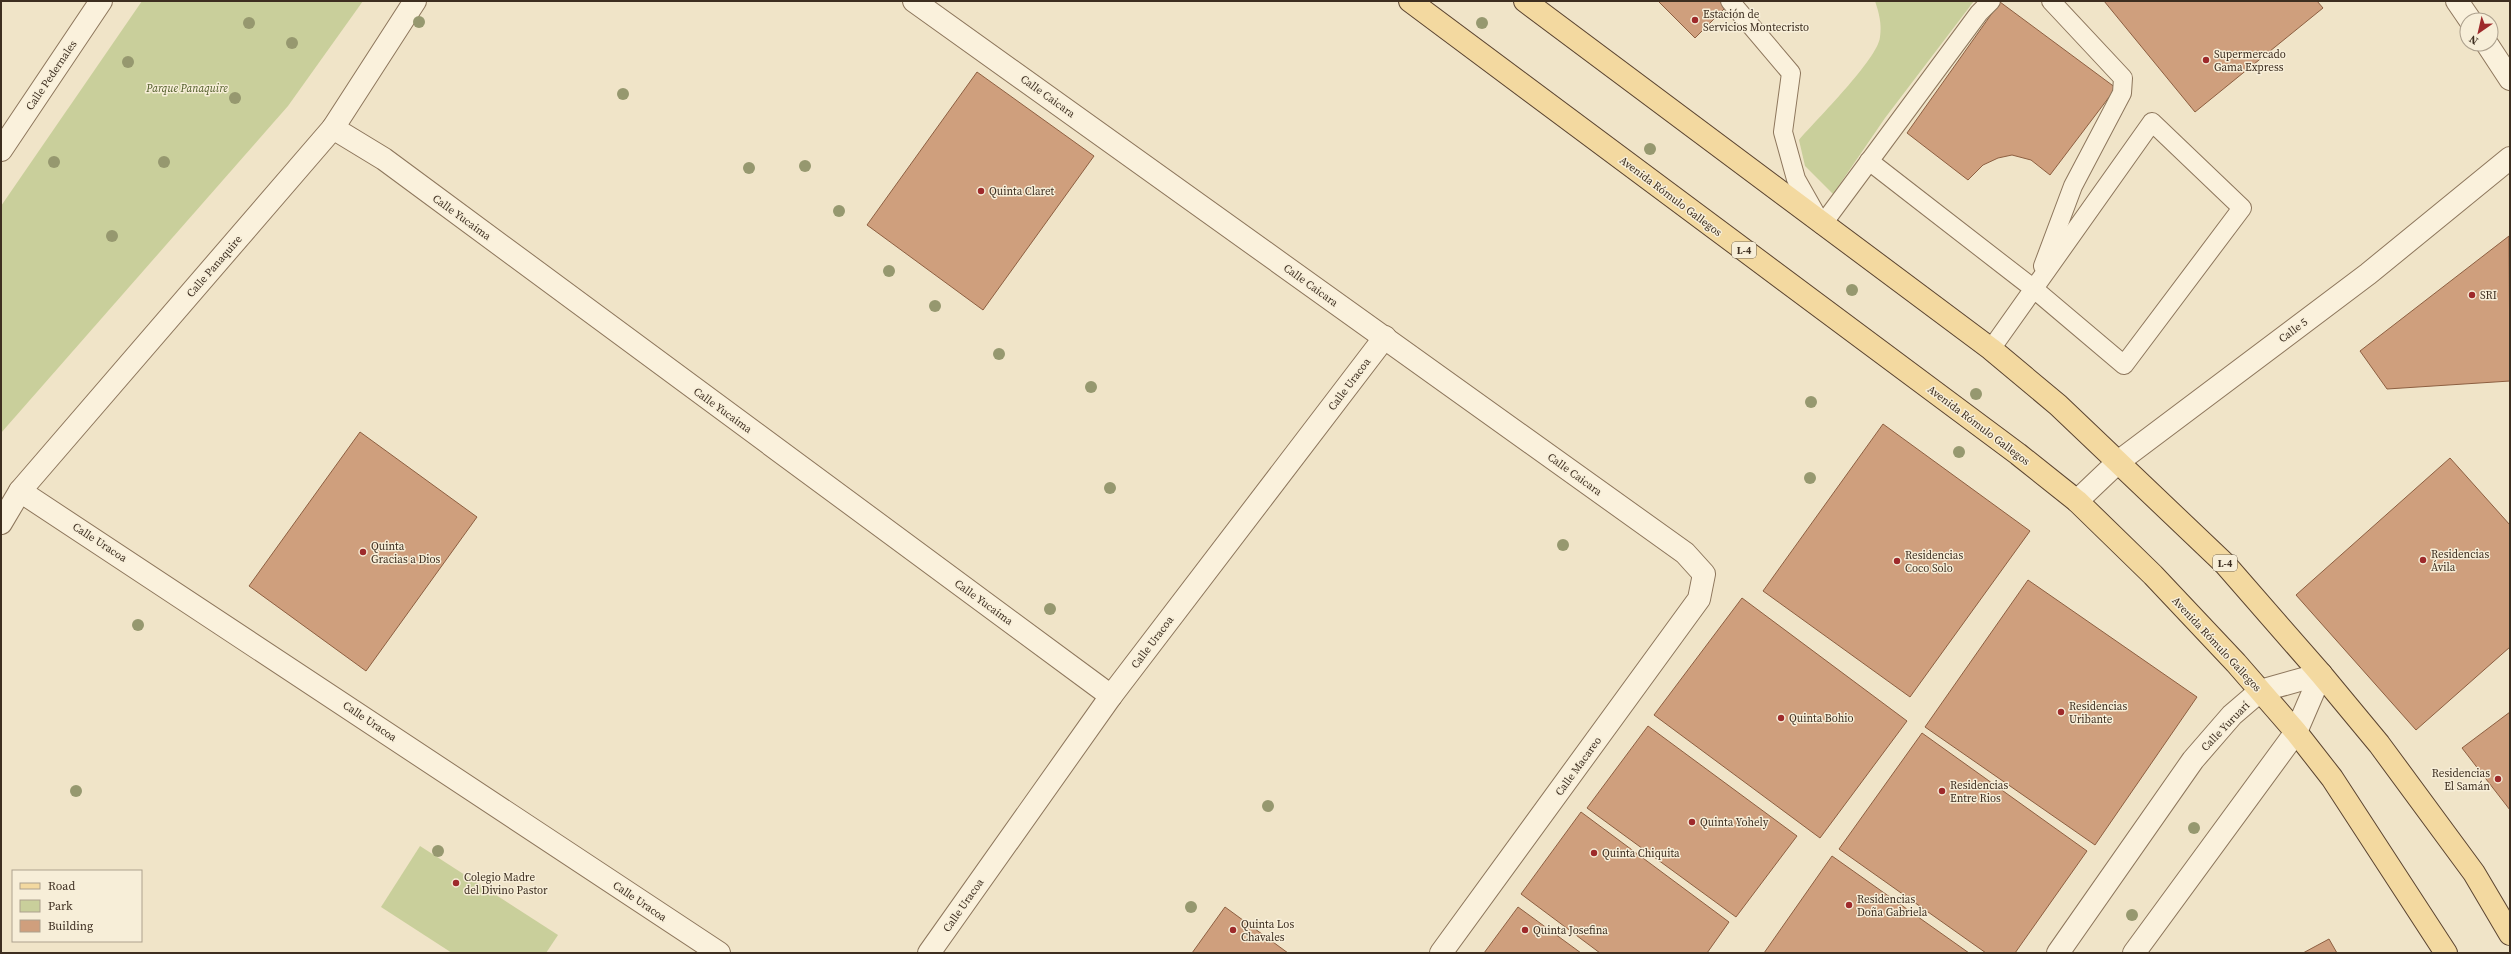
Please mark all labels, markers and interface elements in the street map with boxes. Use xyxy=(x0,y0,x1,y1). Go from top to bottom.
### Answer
place label: Estación de Servicios Montecristo xyxy=(1703,7,1809,35)
north arrow xyxy=(2459,12,2499,52)
marker: Estación de Servicios Montecristo xyxy=(1690,15,1700,25)
text: N xyxy=(2466,31,2481,48)
street label: Calle Pedernales xyxy=(22,37,81,113)
place label: Supermercado Gama Express xyxy=(2214,47,2286,75)
marker: Supermercado Gama Express xyxy=(2201,55,2211,65)
street label: Calle Caicara xyxy=(1017,71,1078,122)
park label: Parque Panaquire xyxy=(145,81,228,96)
street label: Avenida Rómulo Gallegos xyxy=(1616,153,1725,240)
place label: Quinta Claret xyxy=(989,184,1055,199)
marker: Quinta Claret xyxy=(976,186,986,196)
street label: Calle Yucaima xyxy=(429,191,494,244)
street label: Calle Panaquire xyxy=(183,232,246,301)
road number: L-4 xyxy=(1732,242,1756,258)
street label: Calle Caicara xyxy=(1280,260,1341,311)
place label: SRI xyxy=(2480,288,2497,303)
marker: SRI xyxy=(2467,290,2477,300)
street label: Calle 5 xyxy=(2276,314,2311,346)
street label: Calle Uracoa xyxy=(1325,355,1374,414)
street label: Avenida Rómulo Gallegos xyxy=(1924,382,2033,469)
street label: Calle Yucaima xyxy=(690,384,755,437)
street label: Calle Caicara xyxy=(1544,449,1605,500)
street label: Calle Uracoa xyxy=(70,519,130,566)
place label: Quinta Gracias a Dios xyxy=(371,539,441,567)
marker: Quinta Gracias a Dios xyxy=(358,547,368,557)
place label: Residencias Ávila xyxy=(2431,547,2489,575)
place label: Residencias Coco Solo xyxy=(1905,548,1963,576)
road number: L-4 xyxy=(2213,555,2237,571)
marker: Residencias Ávila xyxy=(2418,555,2428,565)
marker: Residencias Coco Solo xyxy=(1892,556,1902,566)
street label: Calle Yucaima xyxy=(951,576,1016,629)
street label: Avenida Rómulo Gallegos xyxy=(2169,594,2265,695)
street label: Calle Uracoa xyxy=(1128,613,1177,672)
street label: Calle Uracoa xyxy=(340,698,400,745)
street label: Calle Yuruarí xyxy=(2198,698,2253,755)
place label: Residencias Uribante xyxy=(2069,699,2127,727)
marker: Residencias Uribante xyxy=(2056,707,2066,717)
place label: Quinta Bohio xyxy=(1789,711,1854,726)
marker: Quinta Bohio xyxy=(1776,713,1786,723)
street label: Calle Macareo xyxy=(1552,734,1605,799)
place label: Residencias El Samán xyxy=(2432,766,2490,794)
marker: Residencias El Samán xyxy=(2493,774,2503,784)
place label: Residencias Entre Rios xyxy=(1950,778,2008,806)
marker: Residencias Entre Rios xyxy=(1937,786,1947,796)
place label: Quinta Yohely xyxy=(1700,815,1769,830)
marker: Quinta Yohely xyxy=(1687,817,1697,827)
place label: Quinta Chiquita xyxy=(1602,846,1680,861)
marker: Quinta Chiquita xyxy=(1589,848,1599,858)
legend xyxy=(12,870,142,942)
place label: Colegio Madre del Divino Pastor xyxy=(464,870,548,898)
street label: Calle Uracoa xyxy=(939,875,988,935)
text: Road xyxy=(48,878,75,894)
marker: Colegio Madre del Divino Pastor xyxy=(451,878,461,888)
street label: Calle Uracoa xyxy=(610,878,670,925)
place label: Residencias Doña Gabriela xyxy=(1857,892,1928,920)
text: Park xyxy=(48,898,73,914)
marker: Residencias Doña Gabriela xyxy=(1844,900,1854,910)
place label: Quinta Los Chavales xyxy=(1241,917,1294,945)
text: Building xyxy=(48,918,93,934)
place label: Quinta Josefina xyxy=(1533,923,1608,938)
marker: Quinta Los Chavales xyxy=(1228,925,1238,935)
marker: Quinta Josefina xyxy=(1520,925,1530,935)

